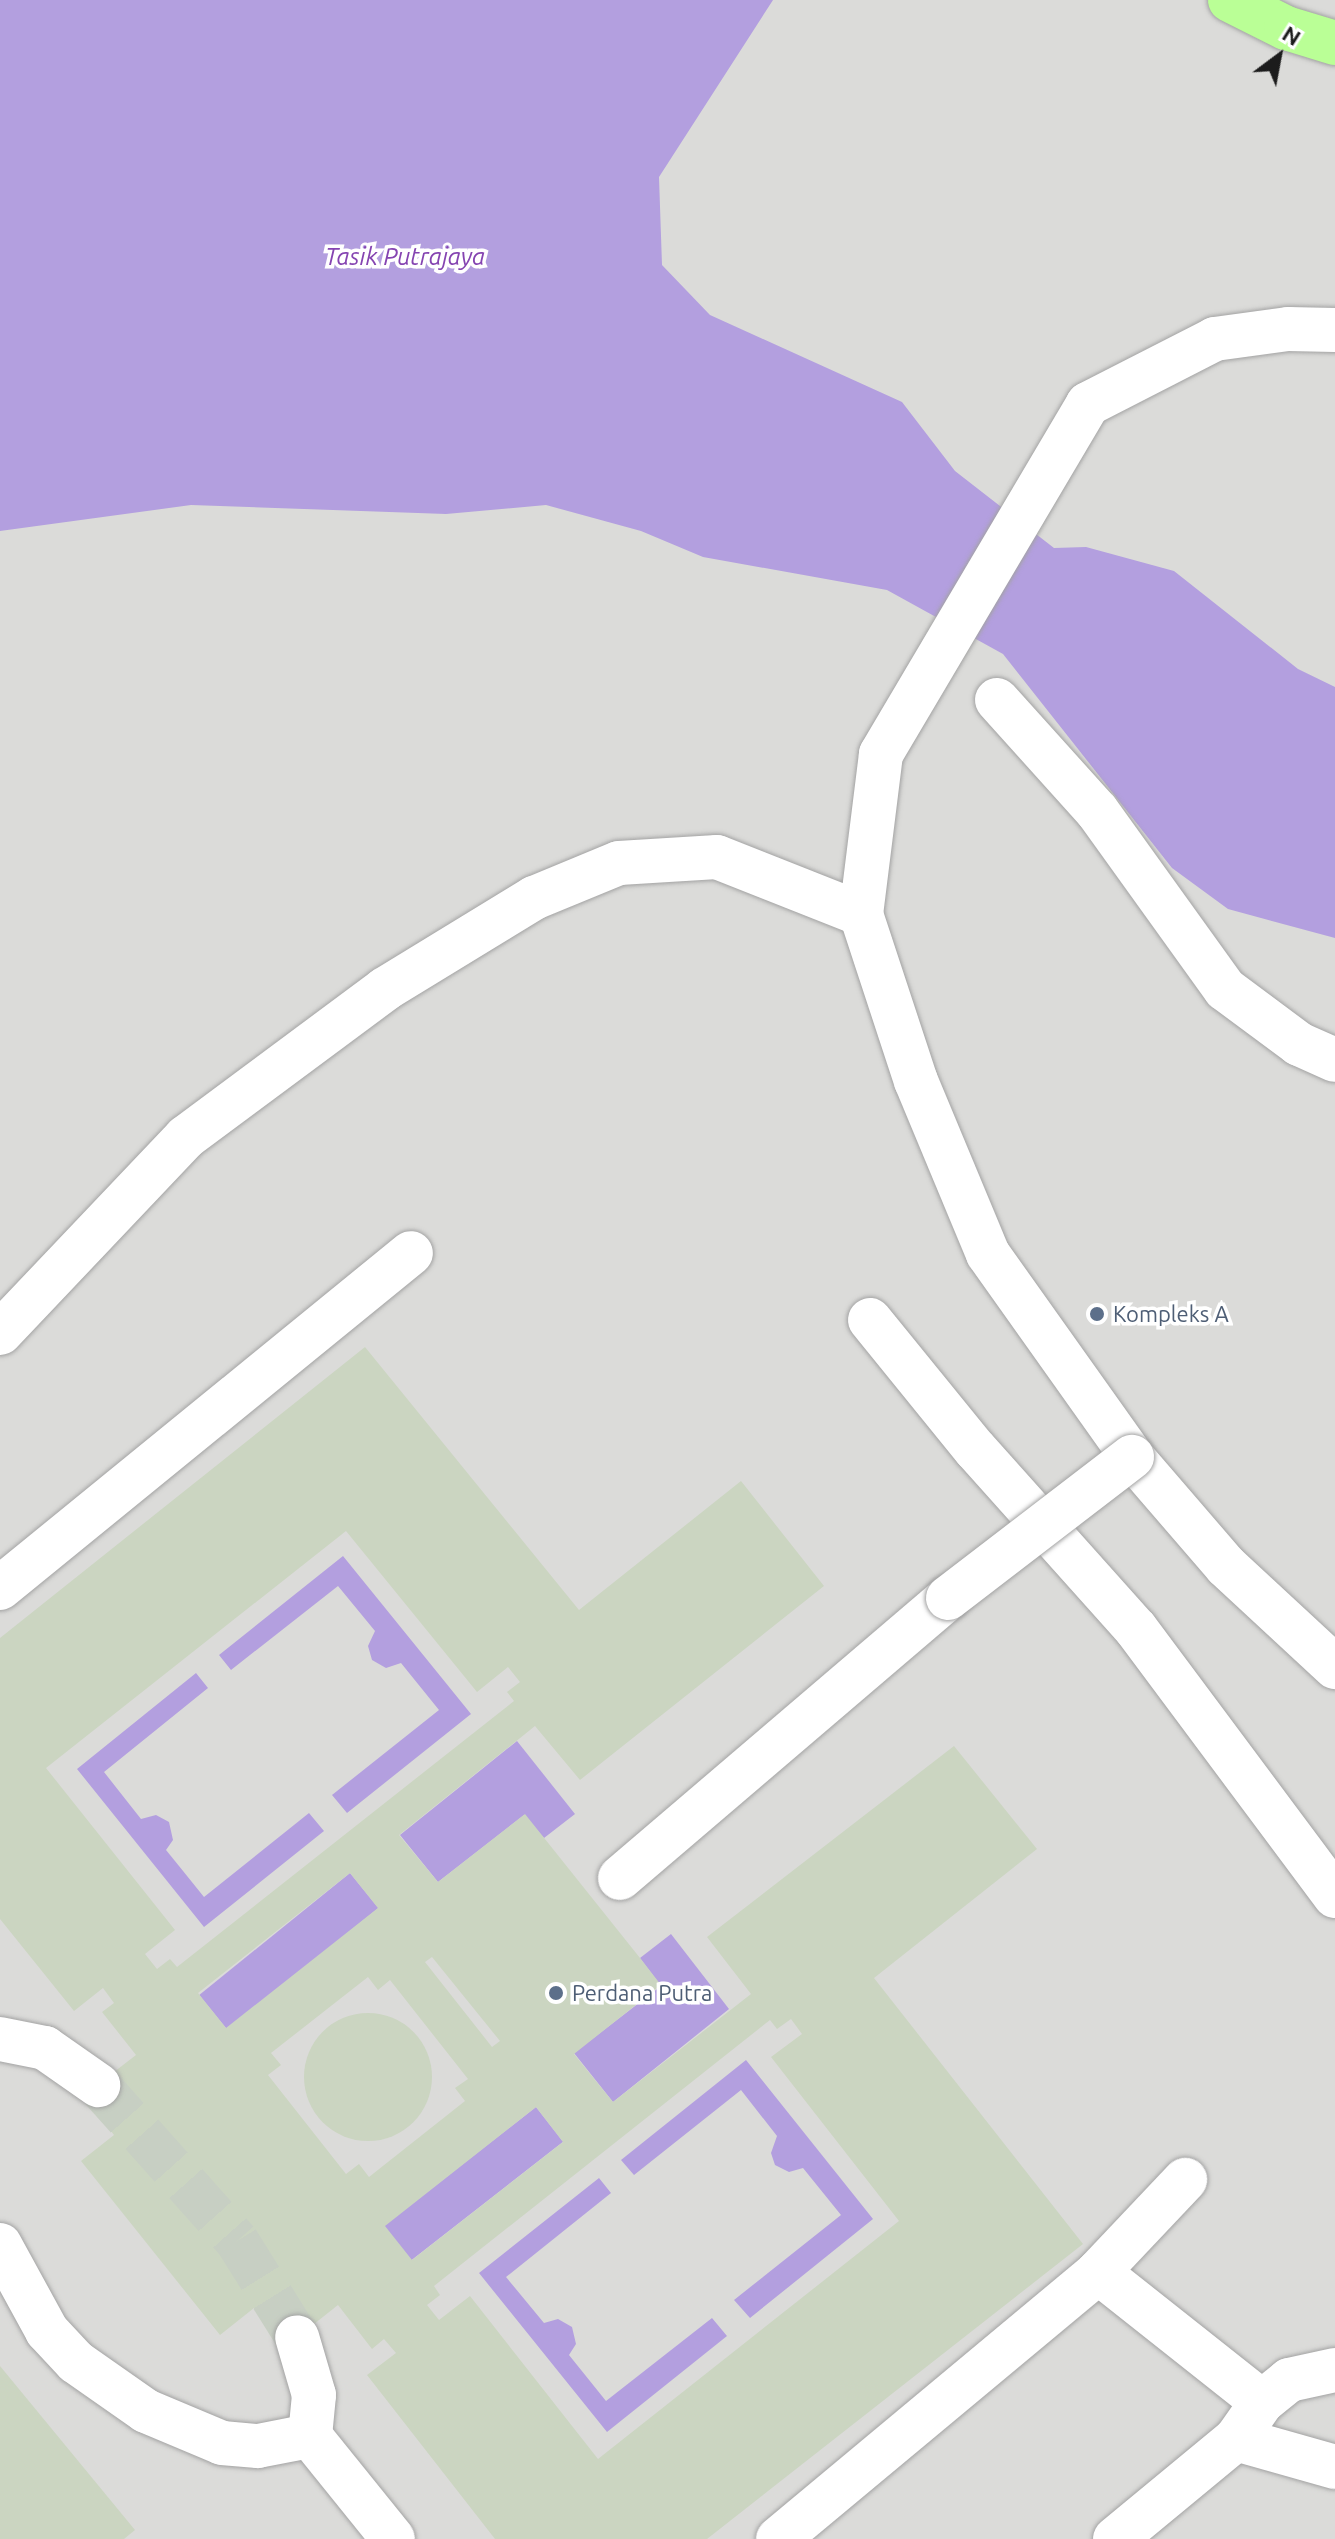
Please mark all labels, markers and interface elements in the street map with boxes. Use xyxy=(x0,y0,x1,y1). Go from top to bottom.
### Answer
north arrow xyxy=(1239,16,1319,96)
text: N xyxy=(1278,20,1306,50)
water label: Tasik Putrajaya xyxy=(325,243,485,271)
place label: Kompleks A xyxy=(1113,1301,1229,1327)
marker: Kompleks A xyxy=(1088,1305,1106,1323)
place label: Perdana Putra xyxy=(572,1980,712,2006)
marker: Perdana Putra xyxy=(547,1984,565,2002)

